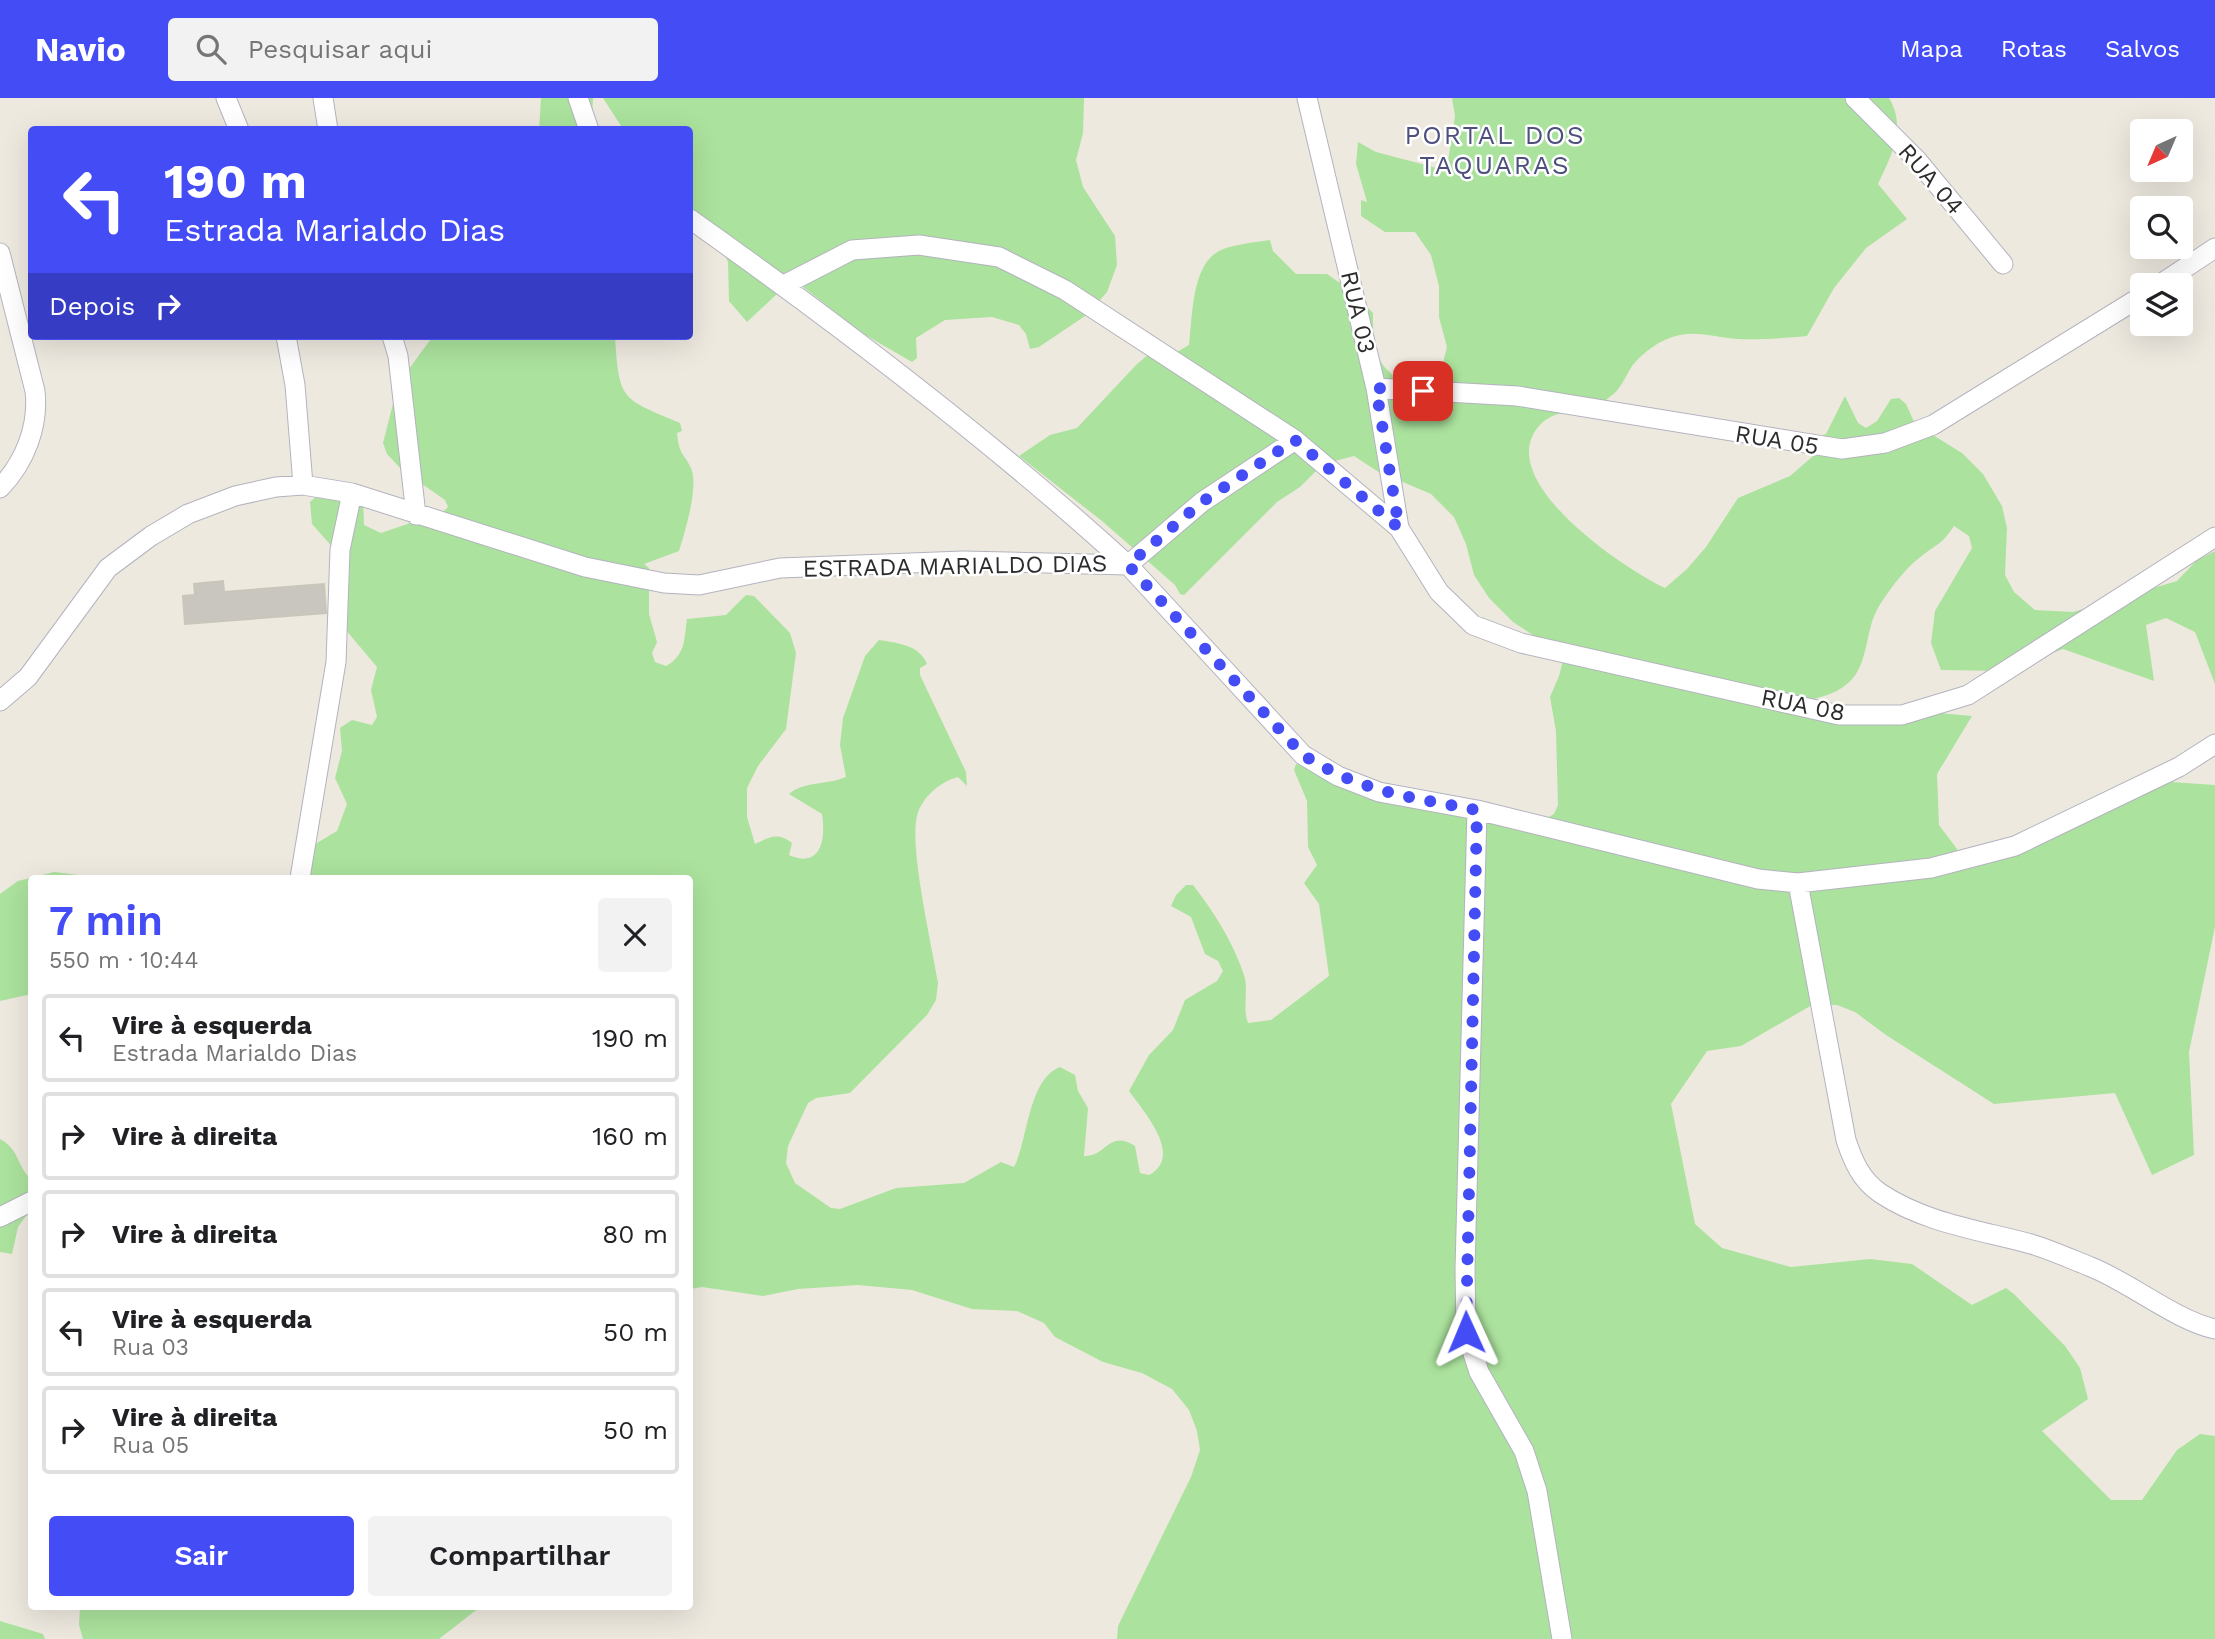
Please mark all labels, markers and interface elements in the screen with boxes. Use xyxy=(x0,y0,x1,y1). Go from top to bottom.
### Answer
search box xyxy=(168,18,658,81)
text: Navio xyxy=(35,30,126,69)
icon: search xyxy=(192,30,230,68)
text: Pesquisar aqui xyxy=(248,34,433,64)
text: Mapa xyxy=(1900,35,1963,63)
text: Rotas xyxy=(2001,35,2067,63)
text: Salvos xyxy=(2105,35,2180,63)
north arrow xyxy=(2130,119,2193,182)
map controls xyxy=(2130,119,2193,336)
district label: PORTAL DOS TAQUARAS xyxy=(1404,120,1586,180)
street label: RUA 04 xyxy=(1893,138,1969,220)
text: 190 m xyxy=(164,152,307,210)
icon: left xyxy=(49,154,140,245)
button: search xyxy=(2130,196,2193,259)
text: Estrada Marialdo Dias xyxy=(164,211,505,249)
street label: RUA 03 xyxy=(1335,268,1381,356)
button: layers xyxy=(2130,273,2193,336)
icon: right xyxy=(149,287,187,325)
text: Depois xyxy=(49,291,135,321)
pin xyxy=(1393,361,1453,421)
icon: arrive xyxy=(1404,372,1442,410)
street label: RUA 05 xyxy=(1733,420,1821,460)
street label: ESTRADA MARIALDO DIAS xyxy=(802,549,1108,583)
street label: RUA 08 xyxy=(1759,683,1847,727)
text: 7 min xyxy=(49,896,163,945)
button: close xyxy=(598,898,672,972)
text: 550 m · 10:44 xyxy=(49,947,198,974)
text: Vire à esquerda xyxy=(112,1010,312,1040)
icon: left xyxy=(53,1019,91,1057)
text: 190 m xyxy=(592,1023,668,1053)
text: Estrada Marialdo Dias xyxy=(112,1040,357,1067)
icon: right xyxy=(53,1117,91,1155)
text: Vire à direita xyxy=(112,1121,277,1151)
text: 160 m xyxy=(592,1121,668,1151)
icon: right xyxy=(53,1215,91,1253)
text: Vire à direita xyxy=(112,1219,277,1249)
text: 80 m xyxy=(602,1219,668,1249)
position arrow xyxy=(1429,1295,1503,1369)
text: Vire à esquerda xyxy=(112,1304,312,1334)
icon: left xyxy=(53,1313,91,1351)
text: 50 m xyxy=(603,1317,668,1347)
text: Rua 03 xyxy=(112,1334,189,1361)
text: Vire à direita xyxy=(112,1402,277,1432)
icon: right xyxy=(53,1411,91,1449)
text: 50 m xyxy=(603,1415,668,1445)
text: Rua 05 xyxy=(112,1432,189,1459)
button: Sair xyxy=(49,1516,354,1596)
button: Compartilhar xyxy=(368,1516,672,1596)

